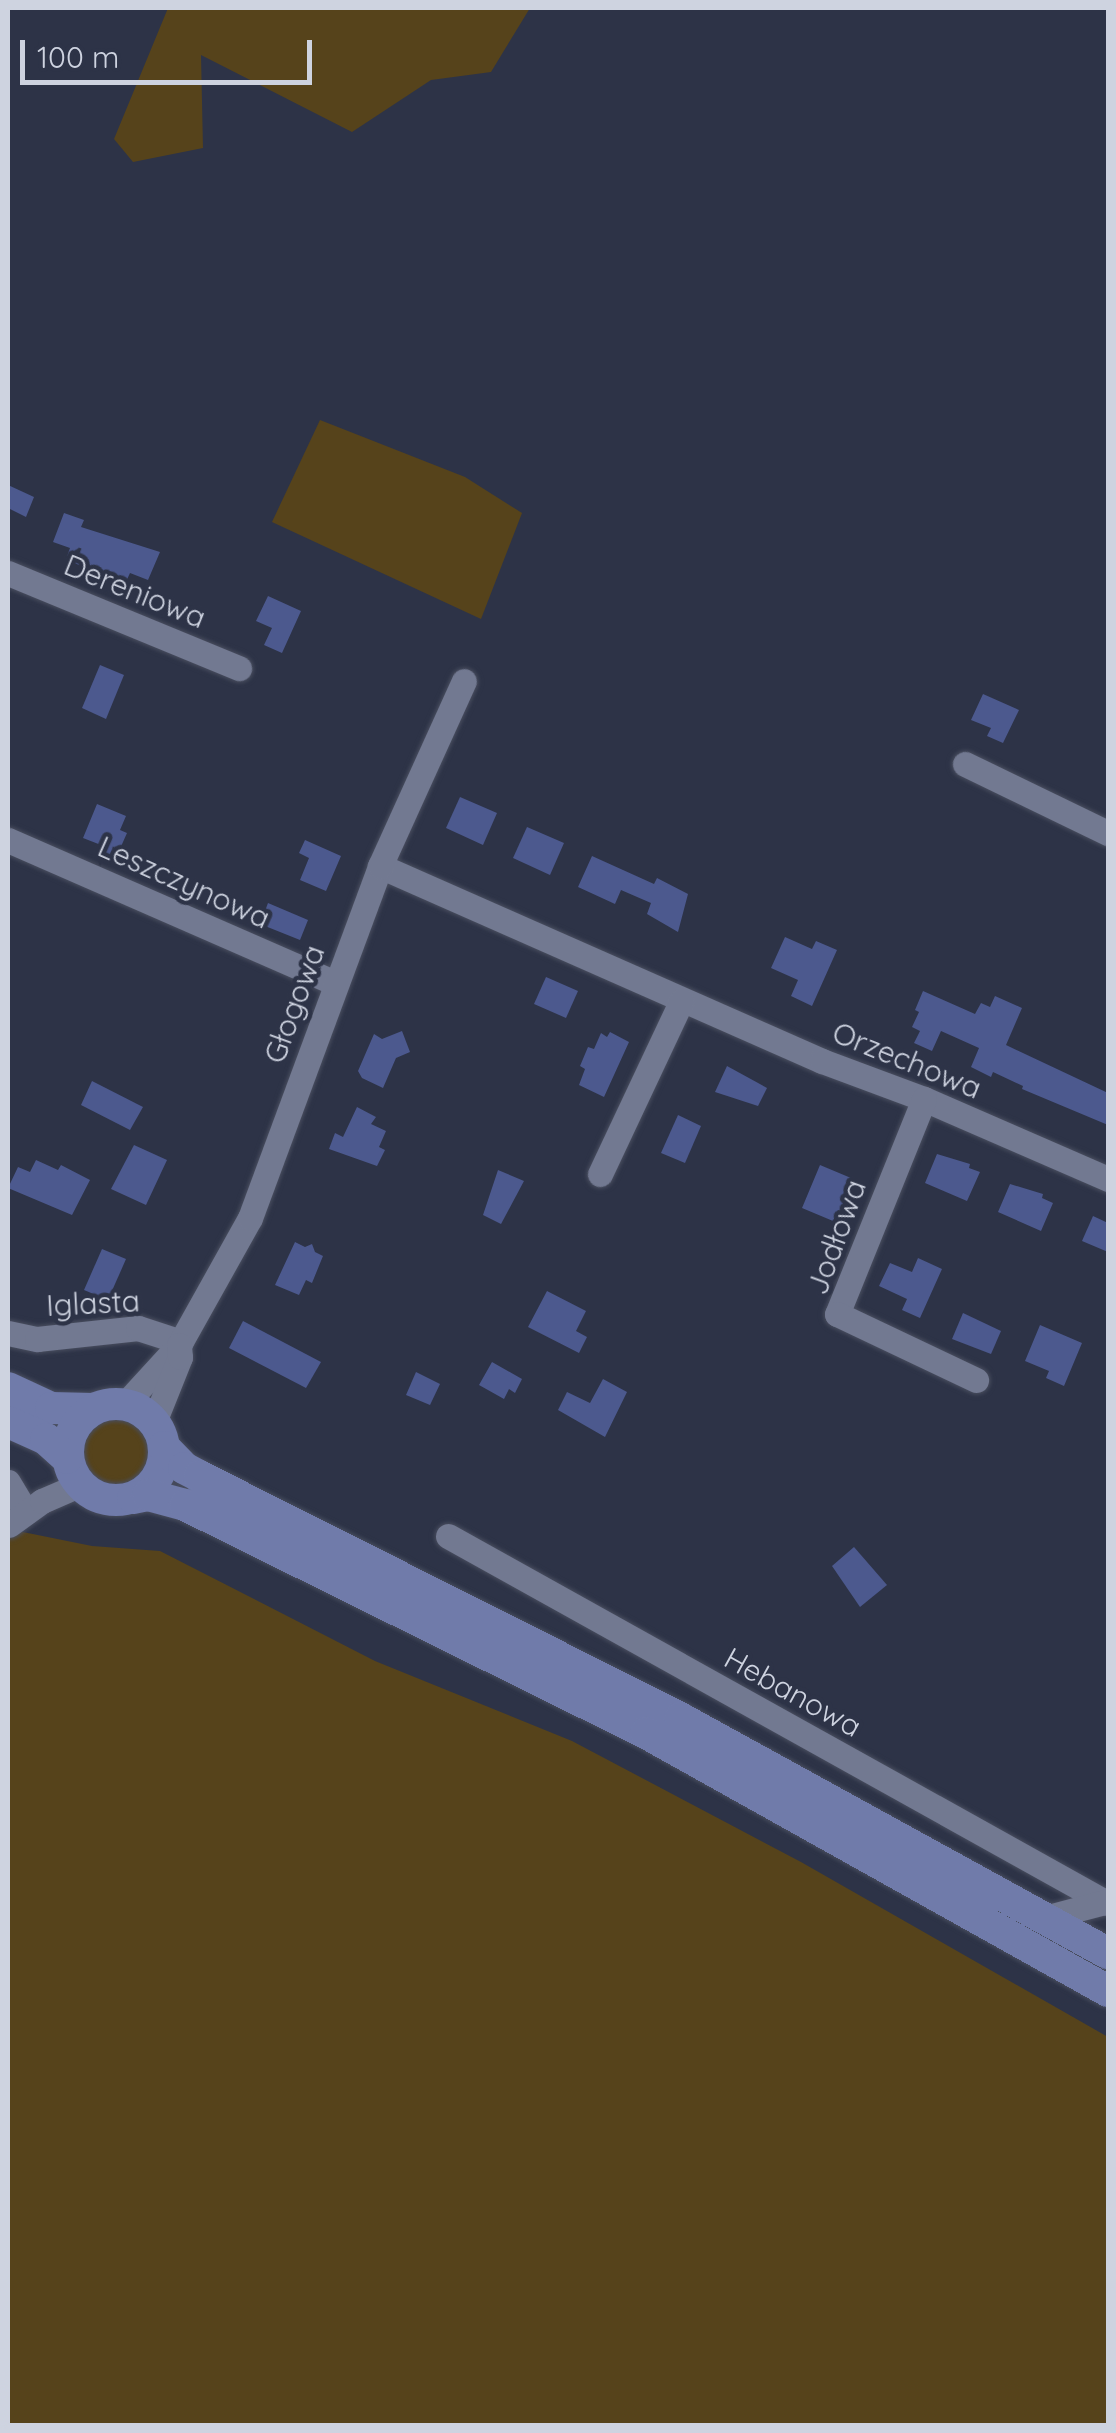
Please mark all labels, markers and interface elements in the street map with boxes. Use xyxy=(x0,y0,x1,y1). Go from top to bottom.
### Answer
scale bar xyxy=(25,20,318,82)
text: 100 m xyxy=(37,38,119,76)
street label: Dereniowa xyxy=(59,546,211,636)
street label: Leszczynowa xyxy=(92,828,276,936)
street label: Głogowa xyxy=(256,940,332,1068)
street label: Orzechowa xyxy=(827,1014,987,1106)
street label: Jodłowa xyxy=(799,1175,873,1299)
street label: Iglasta xyxy=(45,1283,141,1323)
street label: Hebanowa xyxy=(718,1640,868,1744)

